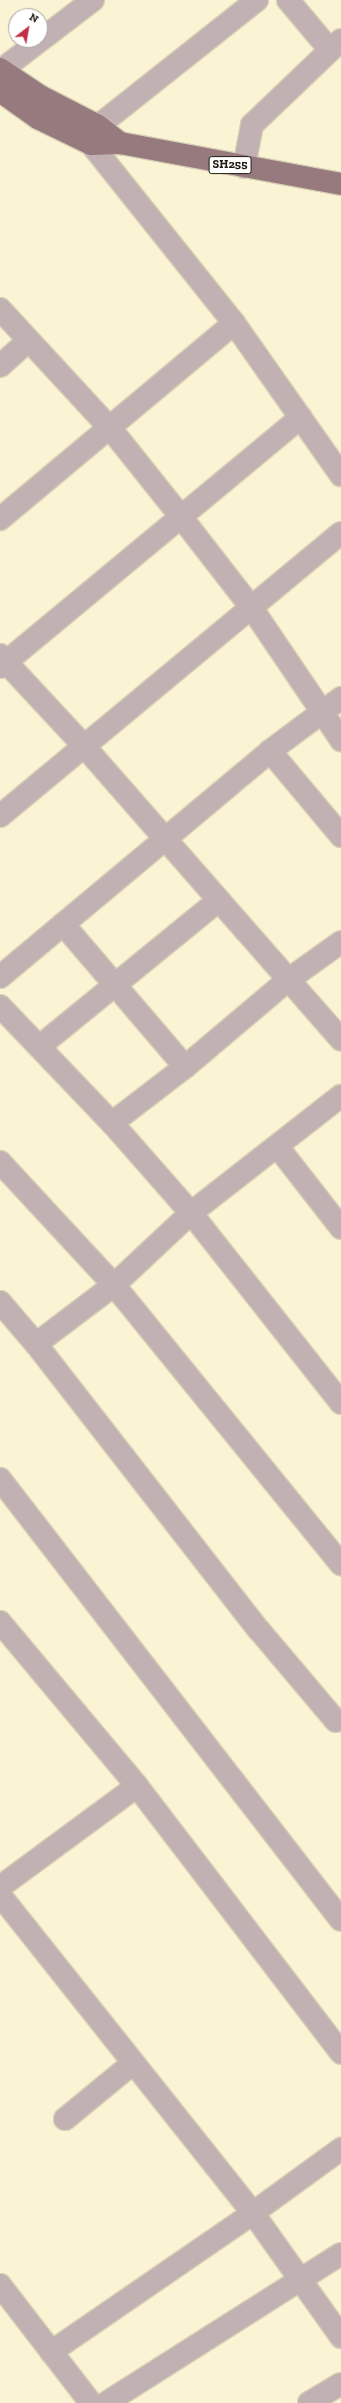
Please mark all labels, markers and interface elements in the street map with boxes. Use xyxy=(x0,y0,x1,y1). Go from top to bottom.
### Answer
north arrow xyxy=(8,8,48,48)
text: N xyxy=(27,10,41,26)
road number: SH255 xyxy=(208,155,252,175)

